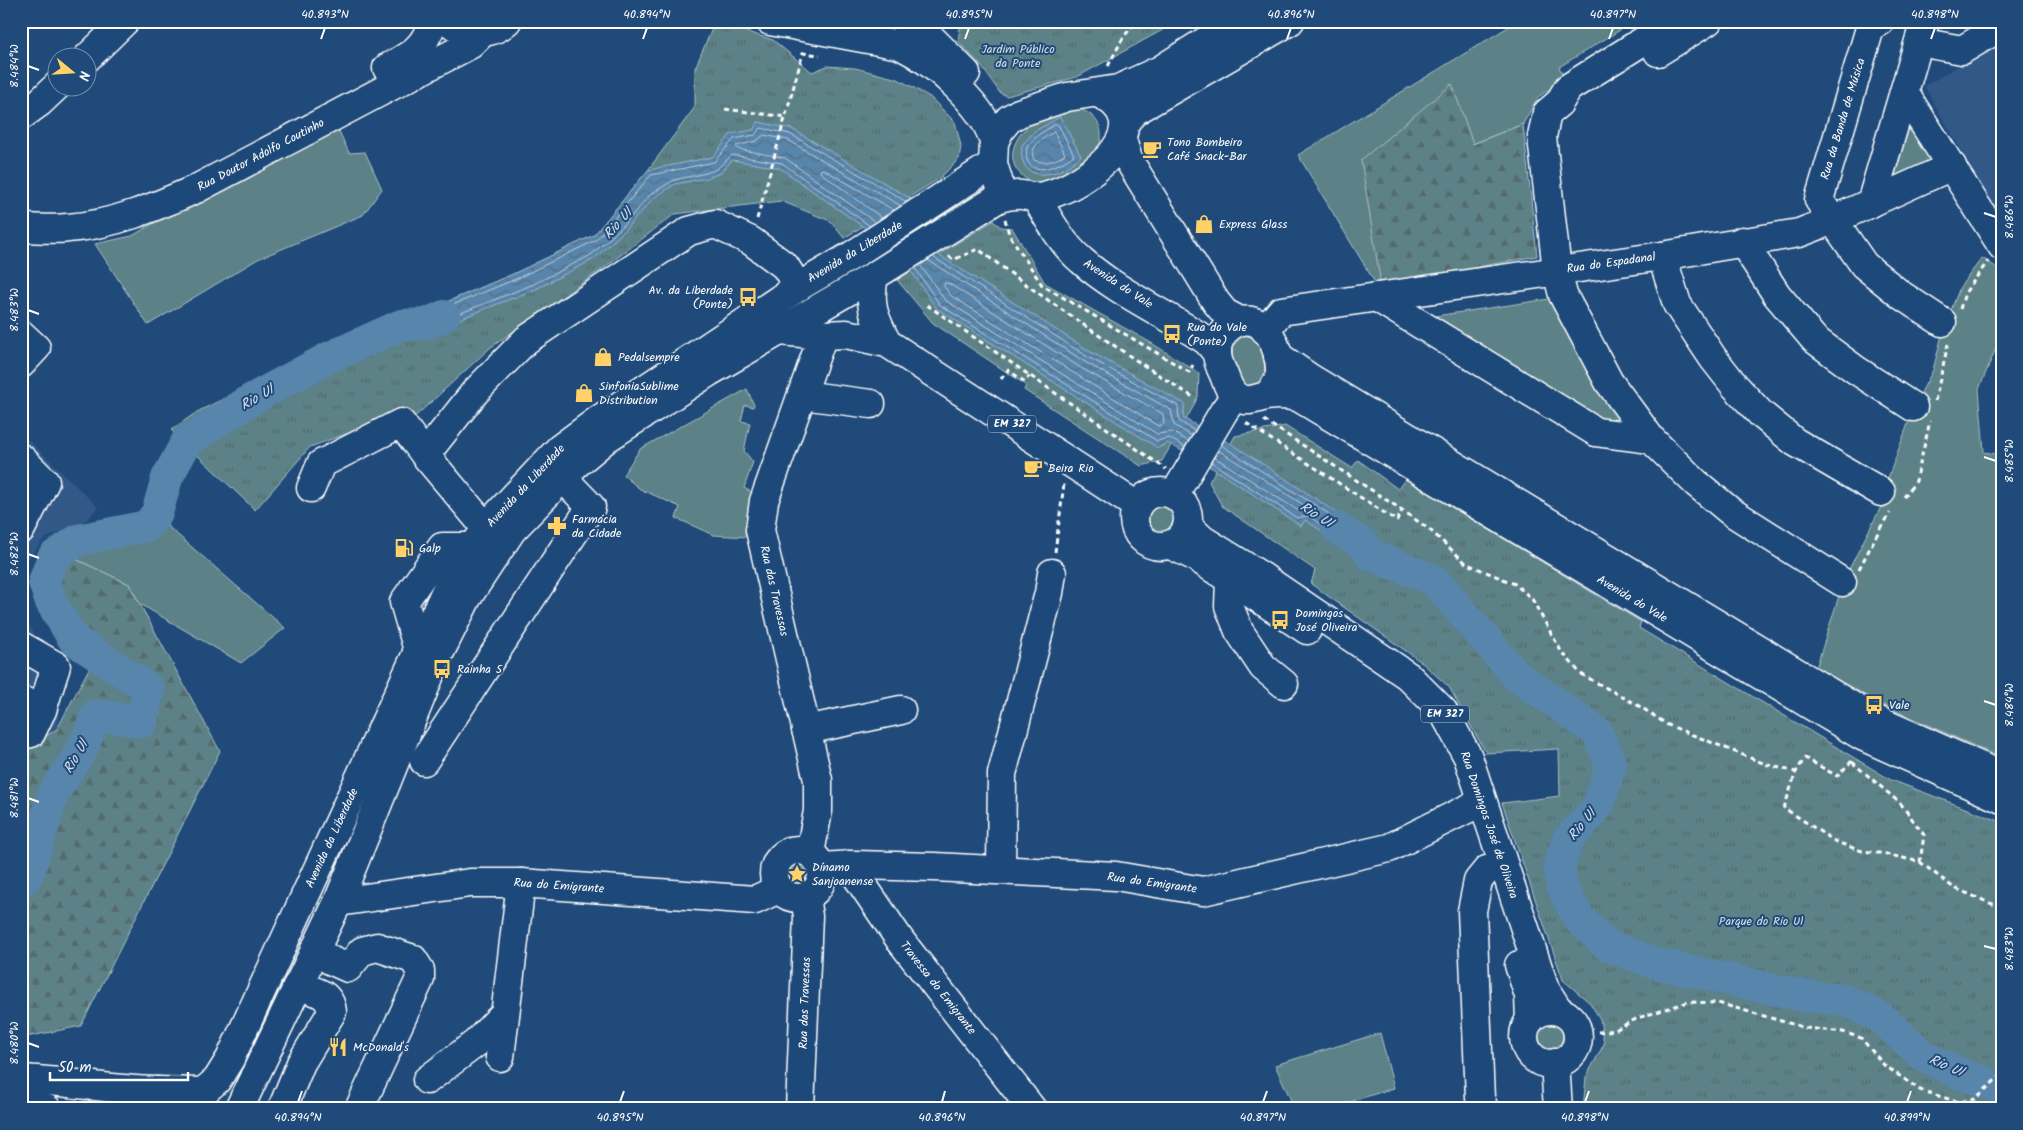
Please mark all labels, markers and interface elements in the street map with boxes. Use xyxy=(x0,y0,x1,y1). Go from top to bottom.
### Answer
text: 40.893°N xyxy=(301,5,349,24)
text: 40.894°N xyxy=(623,5,671,24)
text: 40.895°N xyxy=(945,5,993,24)
text: 40.896°N xyxy=(1267,5,1315,24)
text: 40.897°N xyxy=(1590,5,1636,24)
text: 40.898°N xyxy=(1911,5,1959,24)
park label: Jardim Público da Ponte xyxy=(981,40,1055,73)
text: 8.484°W xyxy=(5,44,24,88)
north arrow xyxy=(48,48,98,98)
street label: Rua da Banda de Música xyxy=(1815,56,1871,182)
text: N xyxy=(72,68,95,83)
street label: Rua Doutor Adolfo Coutinho xyxy=(194,113,328,197)
place label: Tono Bombeiro Café Snack-Bar xyxy=(1167,133,1248,166)
cafe icon: Tono Bombeiro Café Snack-Bar xyxy=(1141,138,1163,160)
text: 8.486°W xyxy=(2000,195,2019,239)
water label: Rio Ul xyxy=(598,202,640,244)
shop icon: Express Glass xyxy=(1193,213,1215,235)
place label: Express Glass xyxy=(1219,215,1287,234)
street label: Avenida da Liberdade xyxy=(804,216,907,288)
street label: Rua do Espadanal xyxy=(1565,247,1657,279)
street label: Avenida do Vale xyxy=(1079,254,1157,314)
place label: Av. da Liberdade (Ponte) xyxy=(648,281,734,314)
bus stop icon: Av. da Liberdade (Ponte) xyxy=(737,286,759,308)
text: 8.483°W xyxy=(5,288,24,332)
place label: Rua do Vale (Ponte) xyxy=(1187,318,1247,351)
bus stop icon: Rua do Vale (Ponte) xyxy=(1161,323,1183,345)
shop icon: Pedalsempre xyxy=(592,346,614,368)
place label: Pedalsempre xyxy=(618,348,680,367)
place label: SinfoniaSublime Distribution xyxy=(599,377,679,410)
water label: Rio Ul xyxy=(236,378,280,416)
shop icon: SinfoniaSublime Distribution xyxy=(573,382,595,404)
road number: EM 327 xyxy=(988,416,1036,432)
text: 8.485°W xyxy=(2000,439,2019,483)
street label: Avenida da Liberdade xyxy=(482,440,570,532)
cafe icon: Beira Rio xyxy=(1022,457,1044,479)
place label: Beira Rio xyxy=(1048,459,1094,478)
water label: Rio Ul xyxy=(1295,496,1339,535)
place label: Farmácia da Cidade xyxy=(572,510,622,543)
pharmacy icon: Farmácia da Cidade xyxy=(546,515,568,537)
text: 8.482°W xyxy=(5,532,24,576)
fuel station icon: Galp xyxy=(393,537,415,559)
place label: Galp xyxy=(419,539,441,558)
street label: Rua das Travessas xyxy=(754,544,794,638)
street label: Avenida do Vale xyxy=(1593,570,1672,628)
place label: Domingos José Oliveira xyxy=(1295,604,1358,637)
bus stop icon: Domingos José Oliveira xyxy=(1269,609,1291,631)
bus stop icon: Rainha 5 xyxy=(431,658,453,680)
place label: Rainha 5 xyxy=(457,660,504,679)
text: 8.484°W xyxy=(2000,683,2019,727)
bus stop icon: Vale xyxy=(1863,694,1885,716)
place label: Vale xyxy=(1889,696,1910,715)
road number: EM 327 xyxy=(1421,706,1469,722)
water label: Rio Ul xyxy=(58,734,96,778)
street label: Rua Domingos José de Oliveira xyxy=(1455,749,1523,902)
text: 8.481°W xyxy=(5,777,24,819)
street label: Avenida da Liberdade xyxy=(301,785,364,891)
water label: Rio Ul xyxy=(1562,802,1603,846)
place label: Dínamo Sanjoanense xyxy=(812,858,874,891)
place icon: Dínamo Sanjoanense xyxy=(786,863,808,885)
street label: Rua do Emigrante xyxy=(1106,867,1199,899)
street label: Rua do Emigrante xyxy=(513,873,605,899)
park label: Parque do Rio Ul xyxy=(1719,912,1803,931)
text: 8.483°W xyxy=(2000,927,2019,971)
street label: Travessa do Emigrante xyxy=(895,937,981,1039)
street label: Rua das Travessas xyxy=(794,957,816,1049)
text: 8.480°W xyxy=(5,1021,24,1065)
restaurant icon: McDonald's xyxy=(327,1036,349,1058)
place label: McDonald's xyxy=(353,1038,409,1057)
water label: Rio Ul xyxy=(1925,1049,1969,1084)
scale bar xyxy=(50,1050,188,1082)
text: 50 m xyxy=(58,1056,92,1080)
text: 40.894°N xyxy=(274,1108,322,1127)
text: 40.895°N xyxy=(596,1108,644,1127)
text: 40.896°N xyxy=(918,1108,966,1127)
text: 40.897°N xyxy=(1240,1108,1286,1127)
text: 40.898°N xyxy=(1561,1108,1609,1127)
text: 40.899°N xyxy=(1884,1108,1930,1127)

